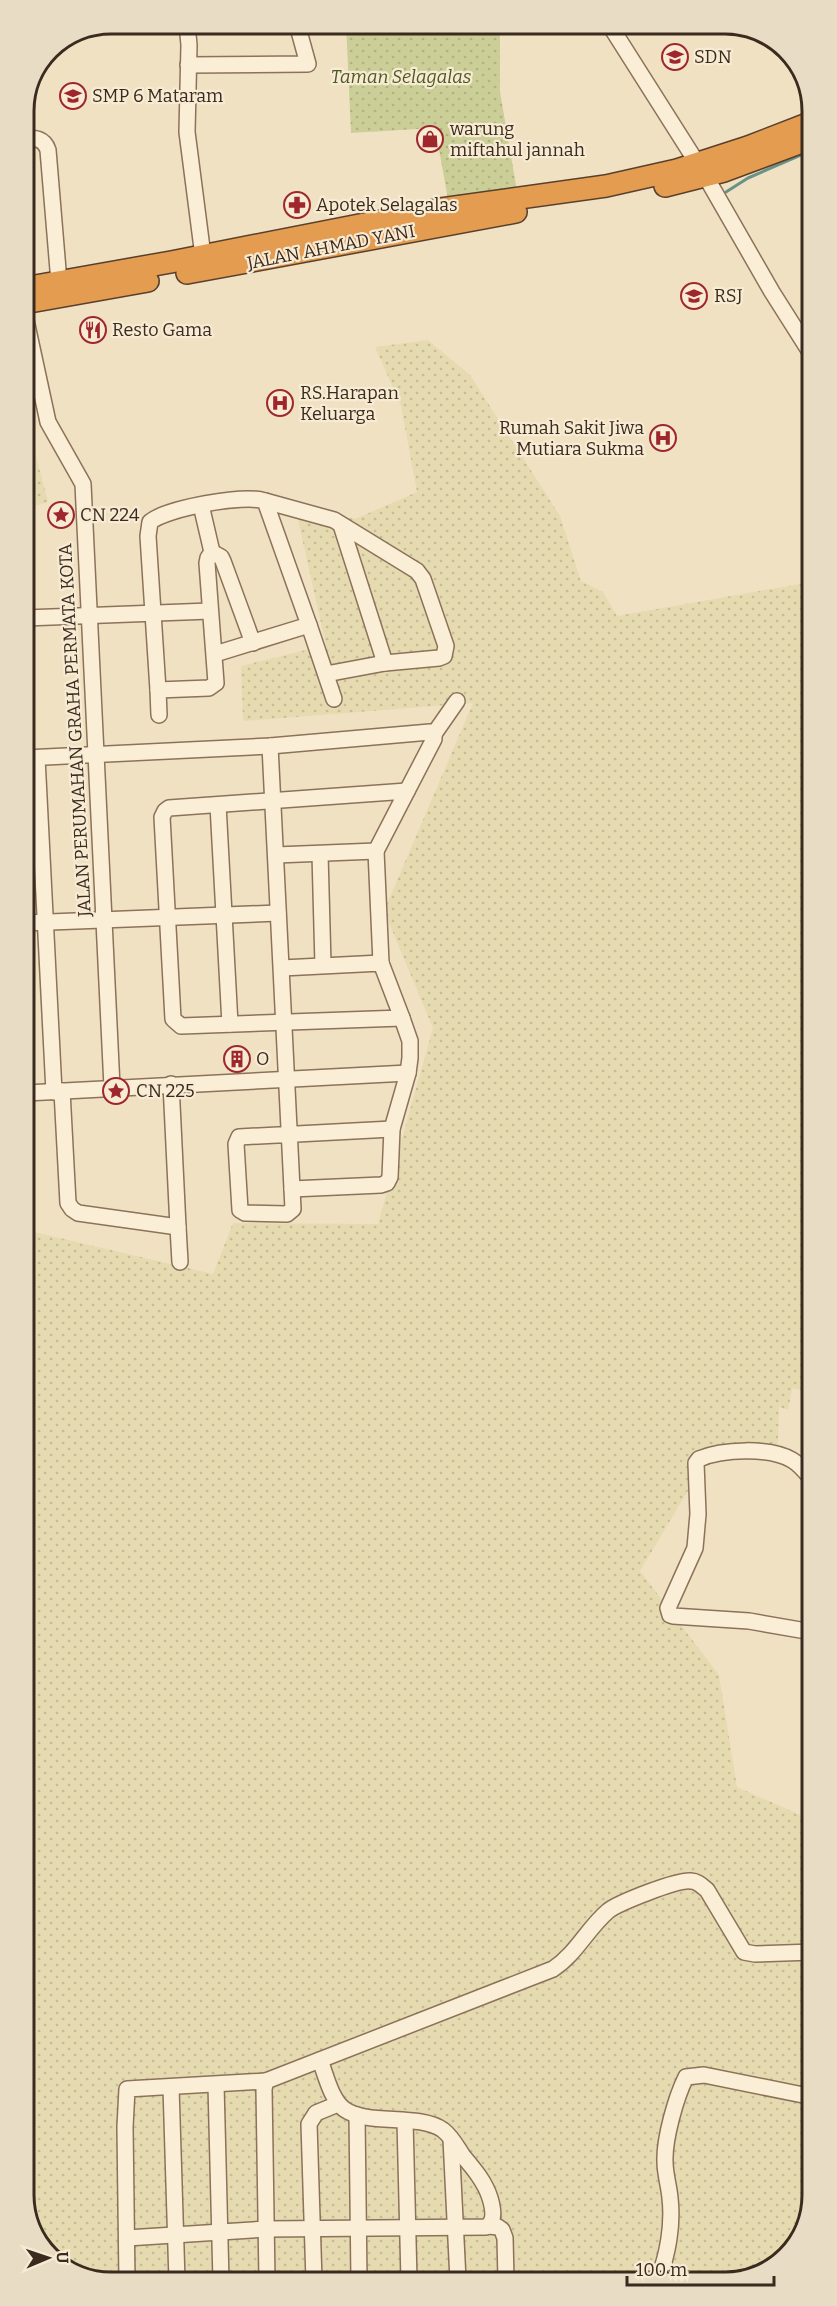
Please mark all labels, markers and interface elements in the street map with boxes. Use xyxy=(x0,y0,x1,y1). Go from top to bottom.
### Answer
school or university icon: SDN xyxy=(660,42,690,72)
place label: SDN xyxy=(694,46,732,68)
park label: Taman Selagalas xyxy=(331,66,472,88)
school or university icon: SMP 6 Mataram xyxy=(58,81,88,111)
place label: SMP 6 Mataram xyxy=(92,85,223,107)
place label: warung miftahul jannah xyxy=(449,118,585,161)
shop icon: warung miftahul jannah xyxy=(415,124,445,154)
pharmacy icon: Apotek Selagalas xyxy=(282,190,312,220)
place label: Apotek Selagalas xyxy=(316,194,458,216)
street label: JALAN AHMAD YANI xyxy=(244,220,417,274)
school or university icon: RSJ xyxy=(679,281,709,311)
place label: RSJ xyxy=(714,285,743,307)
restaurant icon: Resto Gama xyxy=(78,315,108,345)
place label: Resto Gama xyxy=(112,319,212,341)
place label: RS.Harapan Keluarga xyxy=(300,382,399,425)
hospital icon: RS.Harapan Keluarga xyxy=(265,388,295,418)
place label: Rumah Sakit Jiwa Mutiara Sukma xyxy=(499,417,644,460)
hospital icon: Rumah Sakit Jiwa Mutiara Sukma xyxy=(648,423,678,453)
place icon: CN 224 xyxy=(46,500,76,530)
place label: CN 224 xyxy=(80,504,140,526)
street label: JALAN PERUMAHAN GRAHA PERMATA KOTA xyxy=(54,542,96,918)
building icon: O xyxy=(222,1044,252,1074)
place label: O xyxy=(256,1048,269,1070)
place icon: CN 225 xyxy=(101,1076,131,1106)
place label: CN 225 xyxy=(136,1080,195,1102)
north arrow xyxy=(18,2228,78,2288)
scale bar xyxy=(627,2249,774,2287)
text: U xyxy=(53,2251,72,2264)
text: 100 m xyxy=(636,2259,687,2281)

